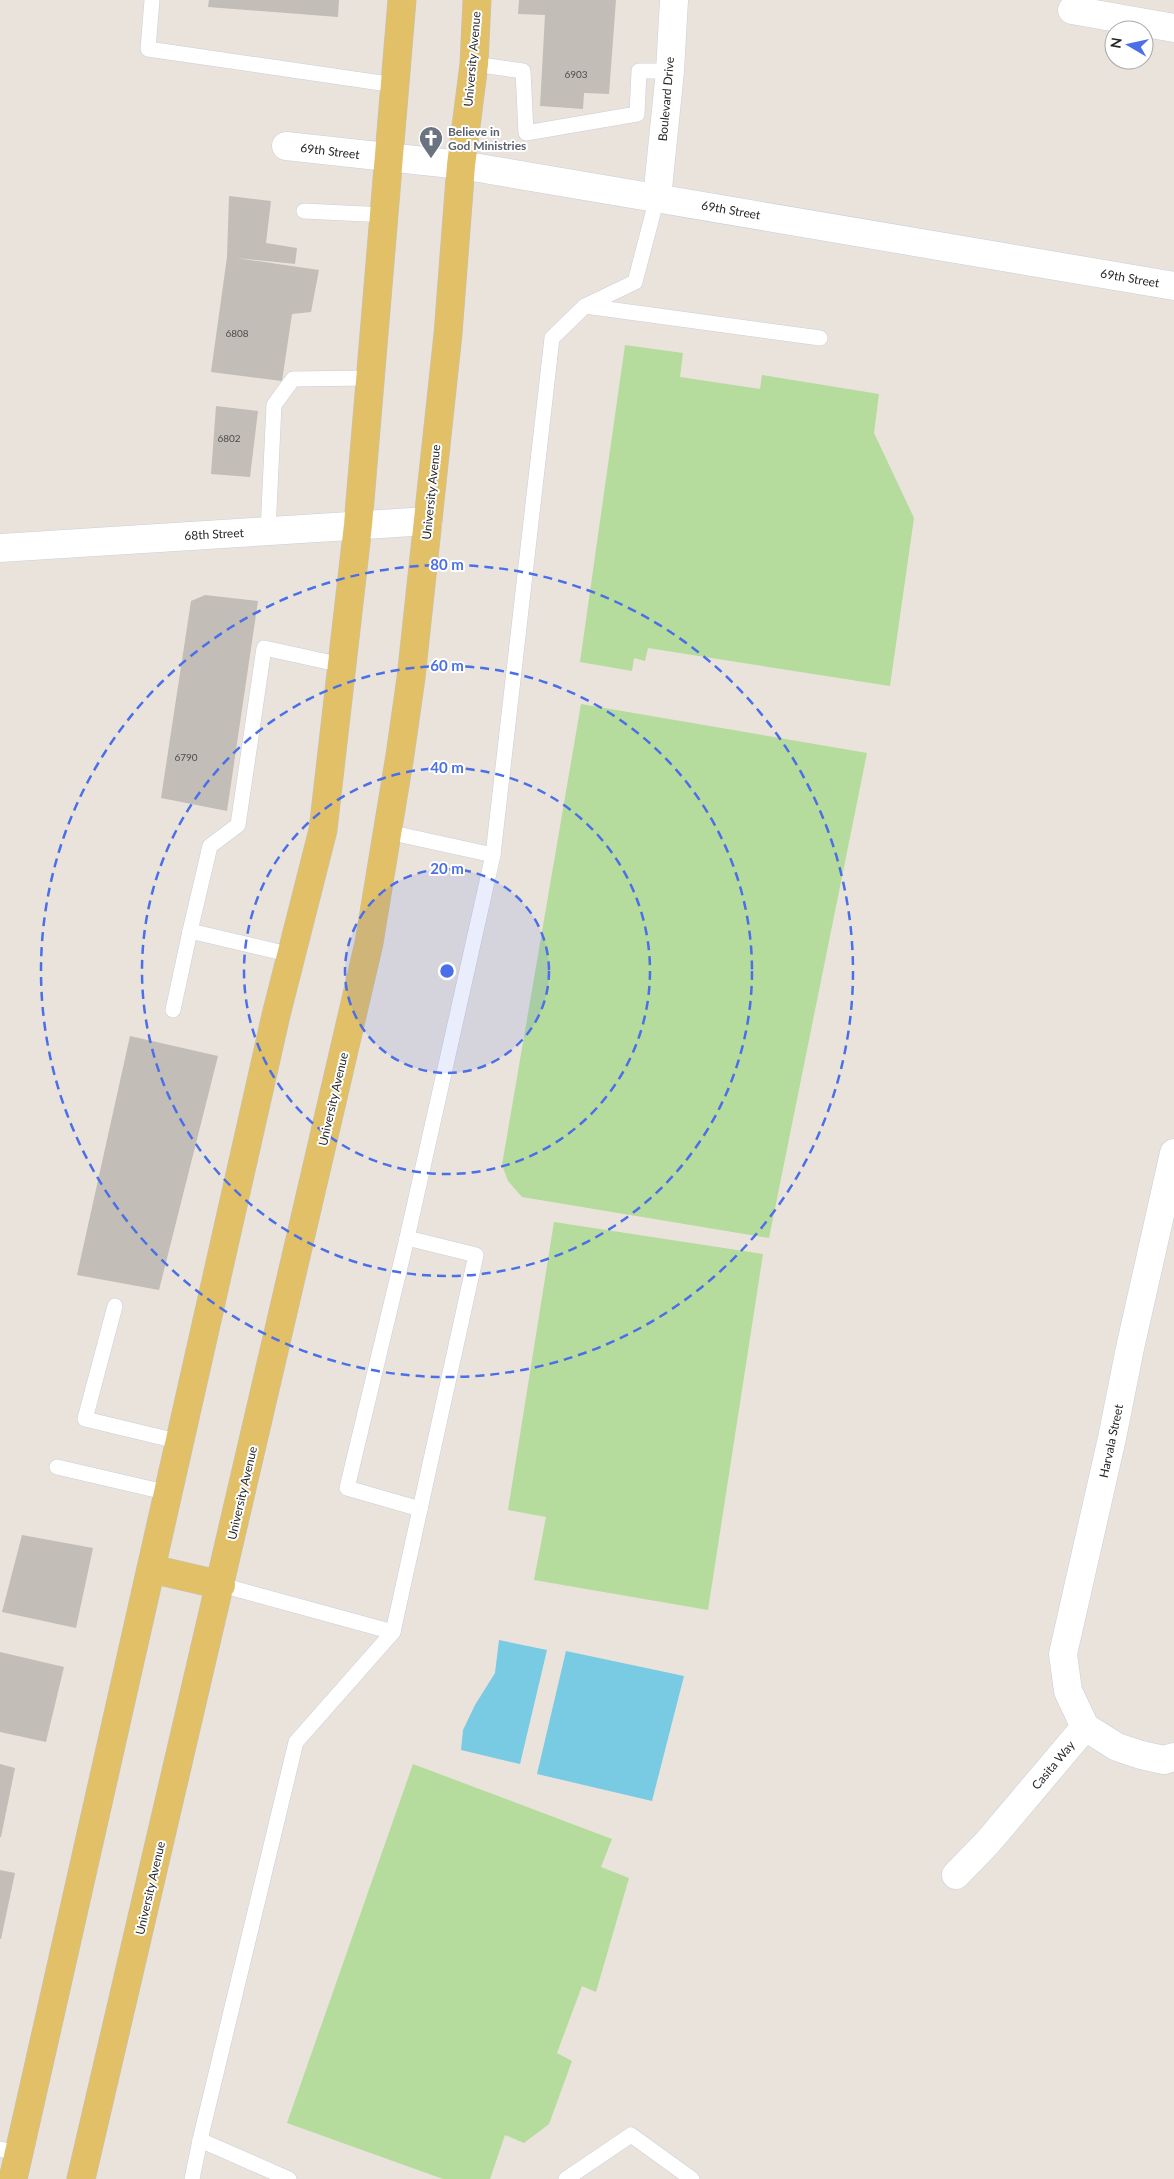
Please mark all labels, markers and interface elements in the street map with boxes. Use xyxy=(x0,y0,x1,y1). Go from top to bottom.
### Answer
street label: University Avenue xyxy=(460,11,484,107)
north arrow xyxy=(1104,20,1154,70)
text: N xyxy=(1106,36,1125,50)
street label: Boulevard Drive xyxy=(655,56,677,142)
house number: 6903 xyxy=(564,68,588,80)
place label: Believe in God Ministries xyxy=(448,124,526,153)
church icon: Believe in God Ministries xyxy=(418,125,444,159)
street label: 69th Street xyxy=(300,140,361,162)
street label: 69th Street xyxy=(700,197,762,223)
street label: 69th Street xyxy=(1099,265,1161,291)
house number: 6808 xyxy=(225,327,249,339)
house number: 6802 xyxy=(217,432,241,444)
street label: University Avenue xyxy=(419,444,443,540)
street label: 68th Street xyxy=(184,525,245,543)
text: 80 m xyxy=(430,555,464,573)
text: 60 m xyxy=(430,656,464,674)
house number: 6790 xyxy=(174,751,198,763)
text: 40 m xyxy=(430,758,464,776)
text: 20 m xyxy=(430,859,464,877)
centre of rings xyxy=(438,962,456,980)
street label: University Avenue xyxy=(315,1051,351,1147)
street label: Harvala Street xyxy=(1096,1402,1126,1479)
street label: University Avenue xyxy=(224,1445,260,1541)
street label: Casita Way xyxy=(1028,1737,1078,1792)
street label: University Avenue xyxy=(132,1840,168,1936)

